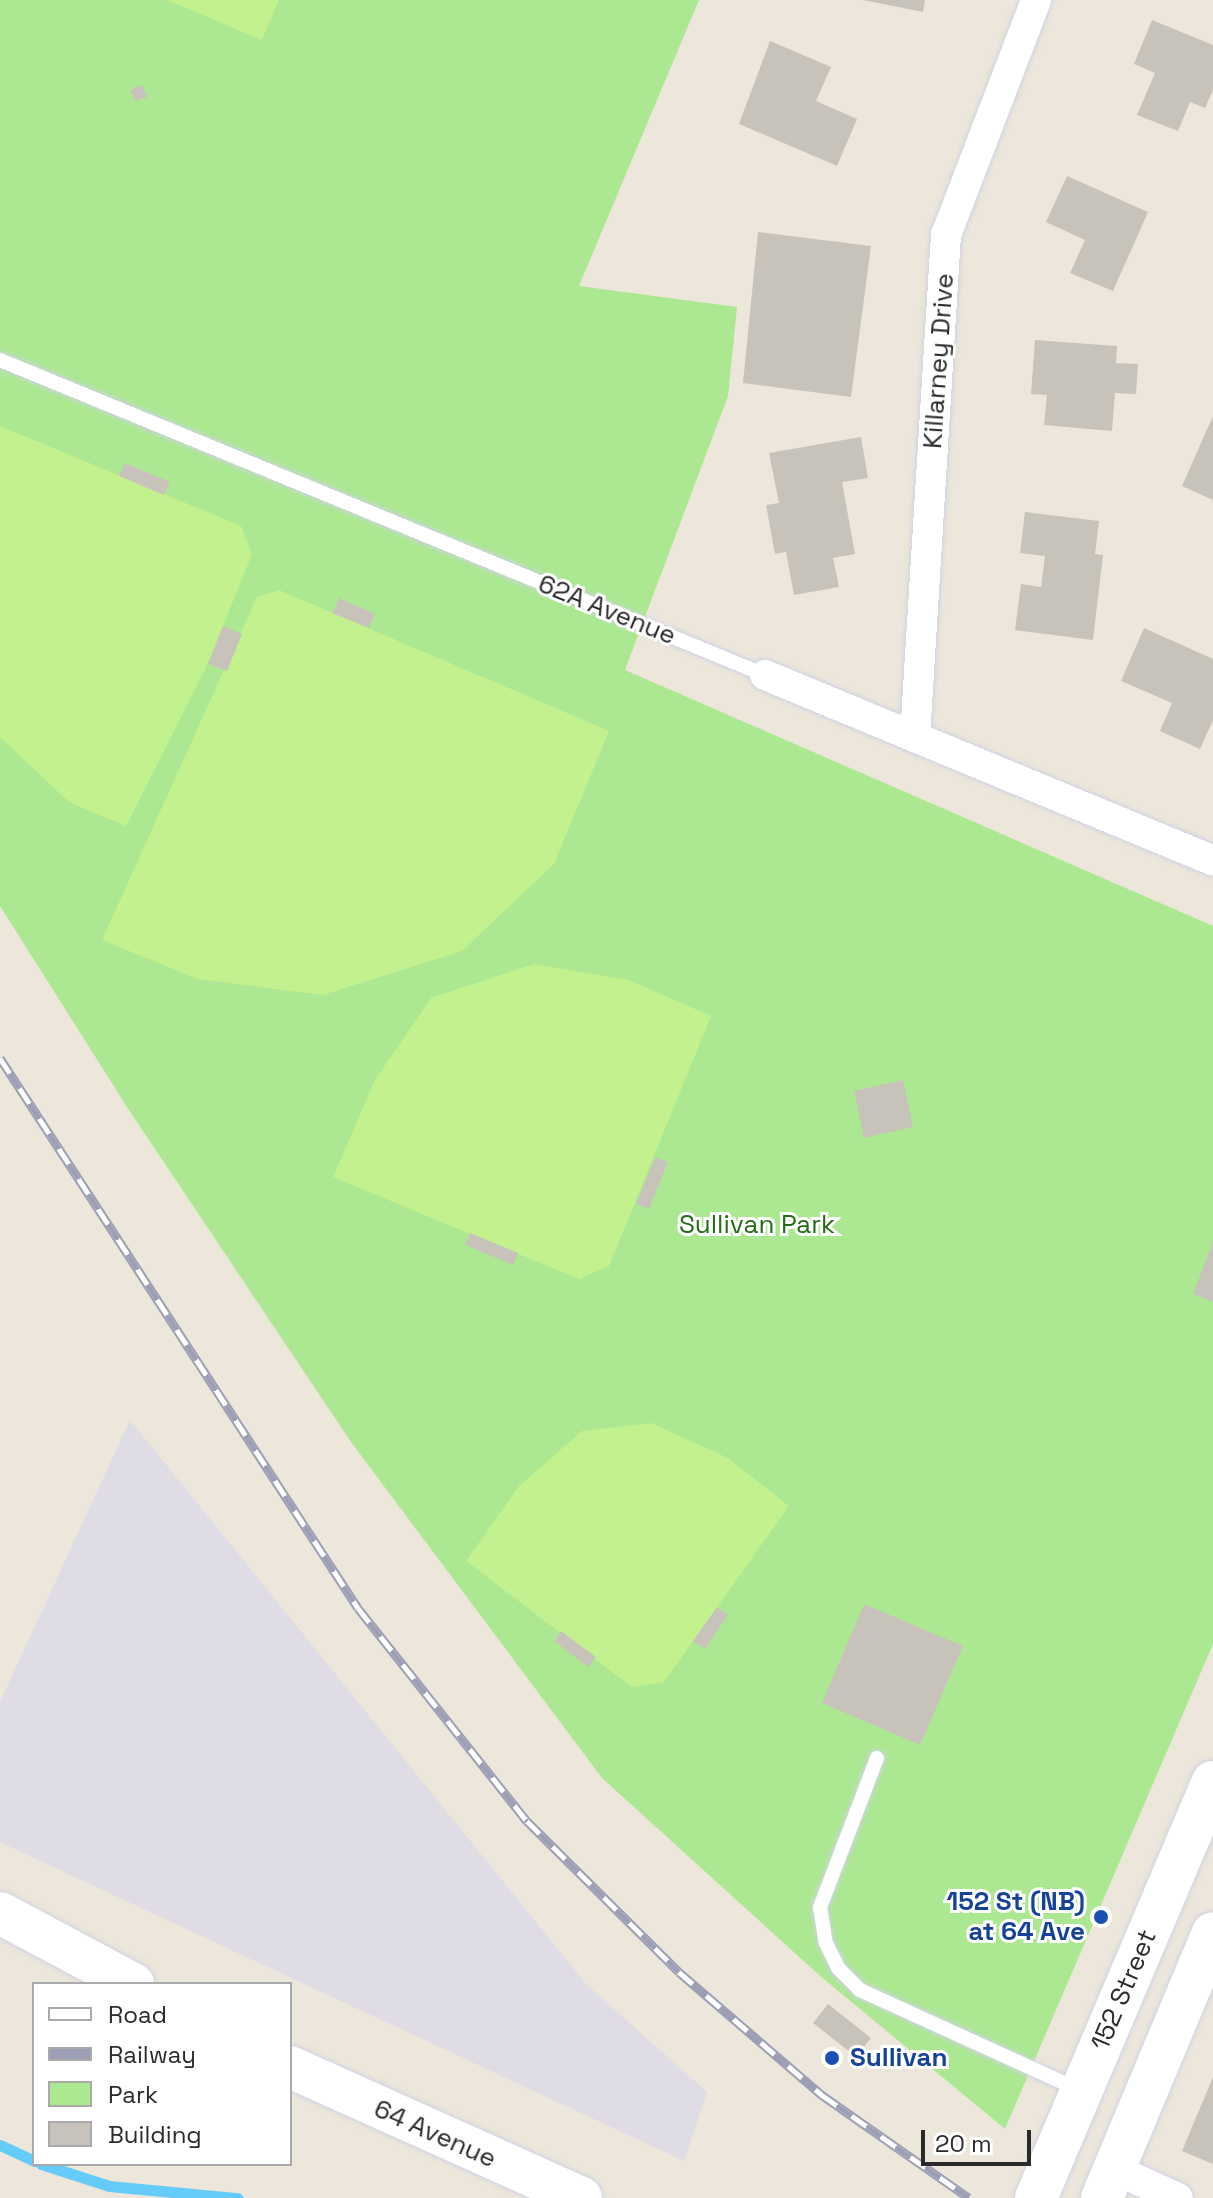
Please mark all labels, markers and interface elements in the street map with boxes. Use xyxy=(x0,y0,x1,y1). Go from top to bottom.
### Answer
street label: Killarney Drive xyxy=(917,272,961,450)
street label: 62A Avenue xyxy=(533,568,681,652)
park label: Sullivan Park xyxy=(679,1209,835,1241)
place label: 152 St (NB) at 64 Ave xyxy=(947,1886,1085,1948)
marker: 152 St (NB) at 64 Ave xyxy=(1092,1908,1110,1926)
street label: 152 Street xyxy=(1085,1925,1163,2055)
legend xyxy=(32,1982,292,2166)
text: Road xyxy=(108,1999,167,2030)
text: Railway xyxy=(108,2039,196,2070)
place label: Sullivan xyxy=(850,2042,947,2074)
marker: Sullivan xyxy=(821,2047,843,2069)
text: Park xyxy=(108,2079,158,2110)
street label: 64 Avenue xyxy=(369,2093,501,2175)
scale bar xyxy=(925,2114,1035,2164)
text: Building xyxy=(108,2119,202,2150)
text: 20 m xyxy=(935,2128,992,2159)

